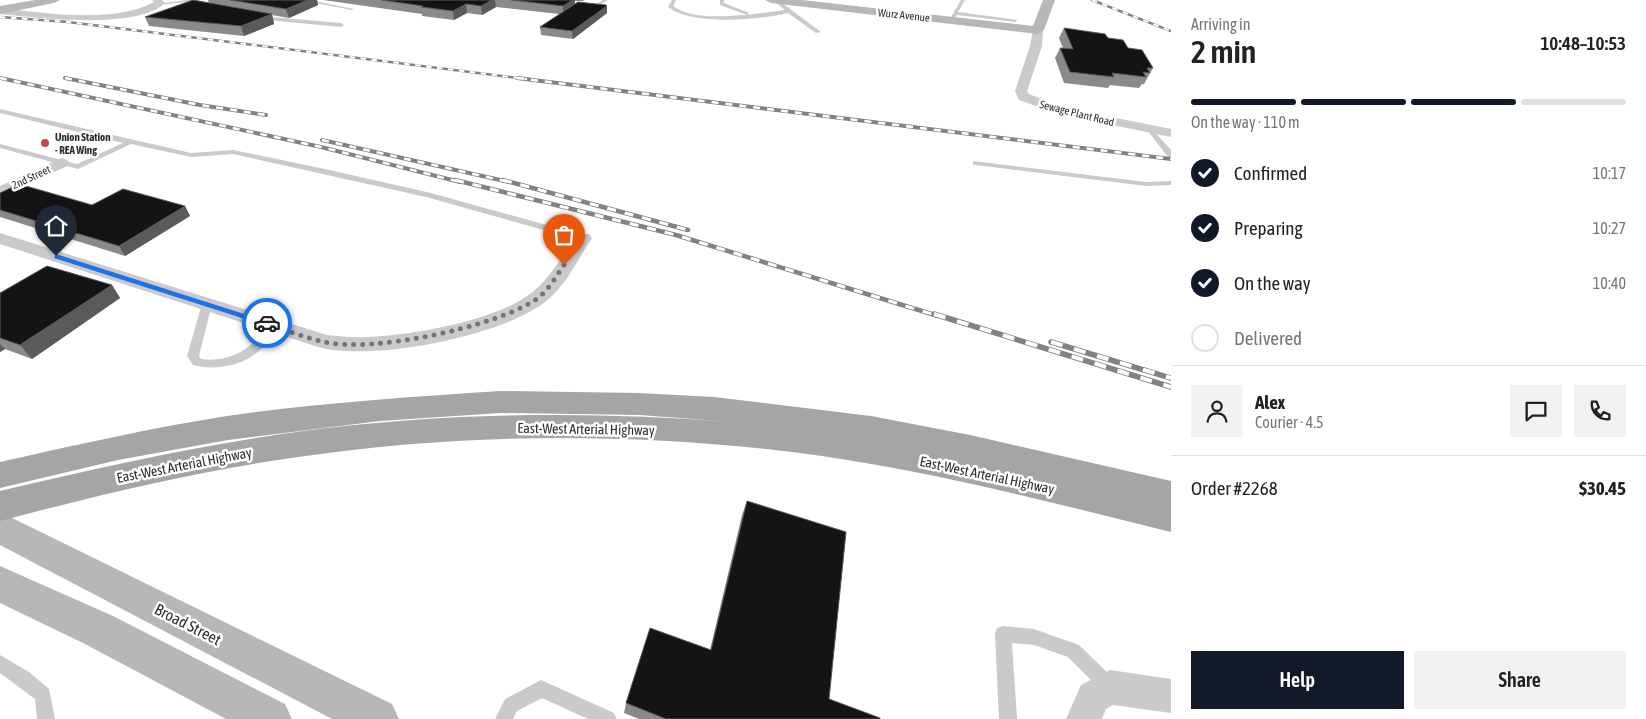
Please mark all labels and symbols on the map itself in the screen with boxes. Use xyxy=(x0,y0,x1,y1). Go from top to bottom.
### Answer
street label: Wurz Avenue xyxy=(877,6,931,24)
street label: Sewage Plant Road xyxy=(1038,98,1116,128)
place label: Union Station - REA Wing xyxy=(55,131,110,156)
marker: Union Station - REA Wing xyxy=(39,137,51,149)
street label: 2nd Street xyxy=(10,163,52,191)
pin xyxy=(35,205,77,256)
pin xyxy=(543,214,585,265)
courier xyxy=(242,298,292,348)
street label: East-West Arterial Highway xyxy=(517,420,655,438)
street label: East-West Arterial Highway xyxy=(115,444,253,486)
street label: East-West Arterial Highway xyxy=(918,453,1056,497)
street label: Broad Street xyxy=(152,600,225,649)

